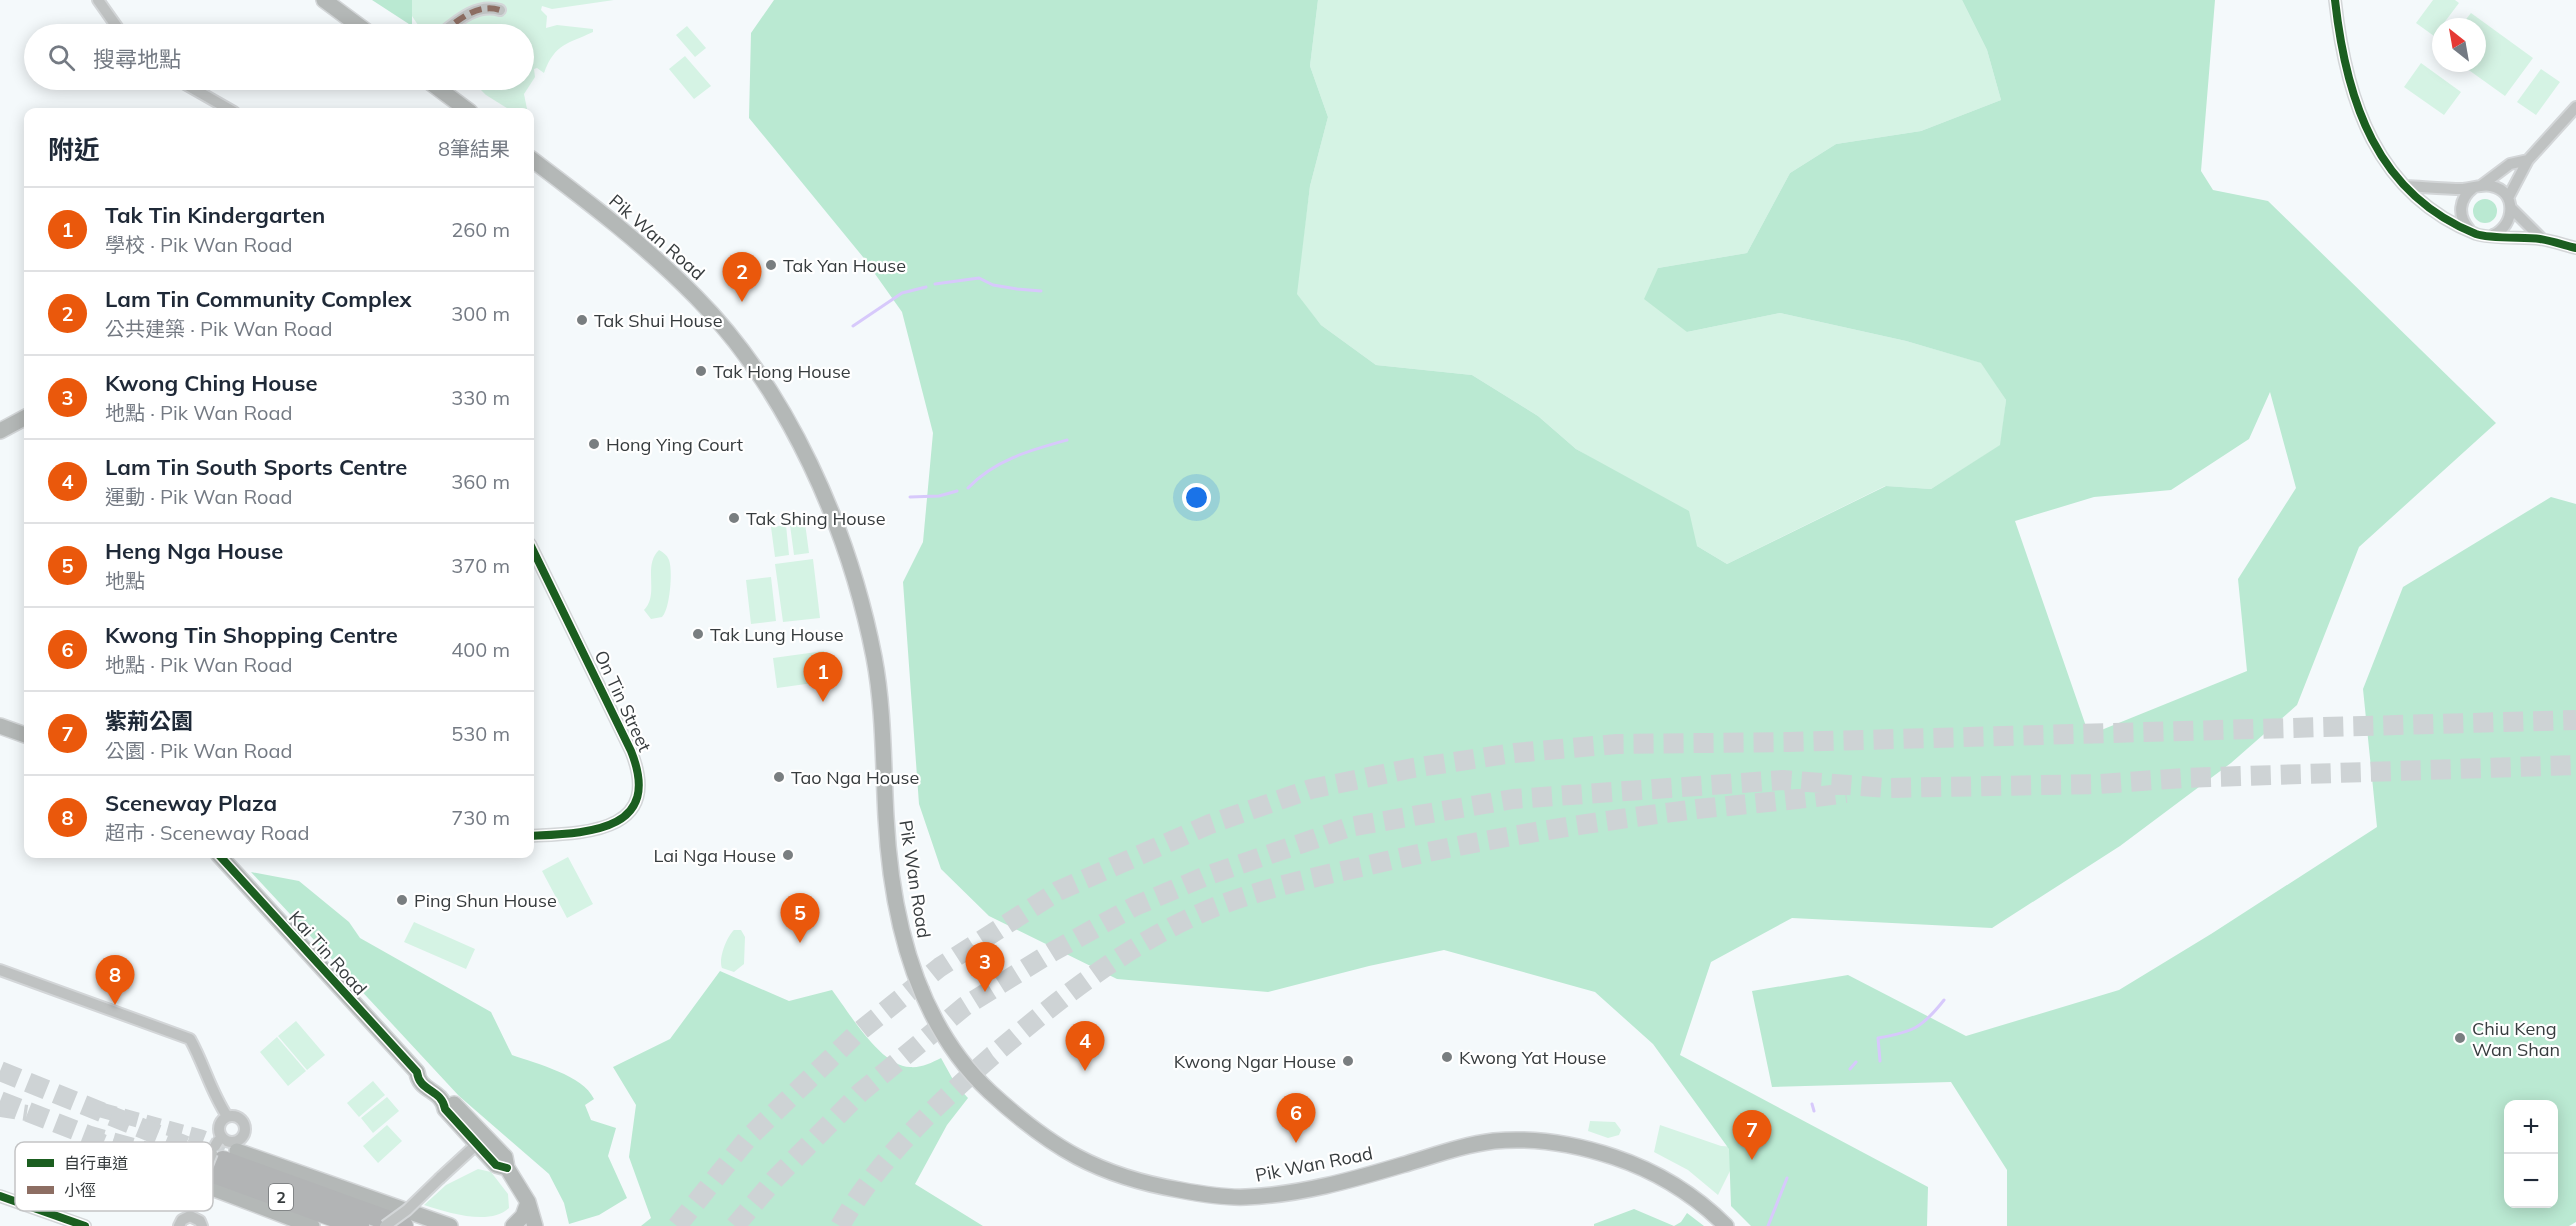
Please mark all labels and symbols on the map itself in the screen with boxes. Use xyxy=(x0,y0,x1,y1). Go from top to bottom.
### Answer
north arrow xyxy=(2432,18,2486,72)
street label: Pik Wan Road xyxy=(604,189,710,285)
pin: 2 xyxy=(722,252,762,302)
place label: Tak Yan House xyxy=(783,254,906,277)
marker: Tak Yan House xyxy=(764,258,778,272)
place label: Tak Shui House xyxy=(594,309,723,332)
marker: Tak Shui House xyxy=(575,313,589,327)
place label: Tak Hong House xyxy=(713,360,851,383)
marker: Tak Hong House xyxy=(694,364,708,378)
place label: Hong Ying Court xyxy=(606,433,743,456)
marker: Hong Ying Court xyxy=(587,437,601,451)
your location xyxy=(1182,483,1211,512)
place label: Tak Shing House xyxy=(746,507,886,530)
marker: Tak Shing House xyxy=(727,511,741,525)
place label: Tak Lung House xyxy=(710,623,844,646)
marker: Tak Lung House xyxy=(691,627,705,641)
street label: On Tin Street xyxy=(589,647,657,755)
pin: 1 xyxy=(804,652,842,702)
place label: Tao Nga House xyxy=(791,766,919,789)
marker: Tao Nga House xyxy=(772,770,786,784)
street label: Pik Wan Road xyxy=(894,818,936,940)
place label: Lai Nga House xyxy=(653,844,776,867)
marker: Lai Nga House xyxy=(781,848,795,862)
place label: Ping Shun House xyxy=(414,889,557,912)
marker: Ping Shun House xyxy=(395,893,409,907)
pin: 5 xyxy=(780,894,820,943)
street label: Kai Tin Road xyxy=(284,906,372,1000)
pin: 3 xyxy=(966,942,1004,992)
pin: 8 xyxy=(96,956,134,1005)
place label: Chiu Keng Wan Shan xyxy=(2472,1017,2560,1061)
pin: 4 xyxy=(1066,1022,1104,1071)
marker: Chiu Keng Wan Shan xyxy=(2453,1031,2467,1045)
place label: Kwong Yat House xyxy=(1459,1046,1606,1069)
place label: Kwong Ngar House xyxy=(1174,1050,1336,1073)
marker: Kwong Yat House xyxy=(1440,1050,1454,1064)
marker: Kwong Ngar House xyxy=(1341,1054,1355,1068)
pin: 6 xyxy=(1276,1094,1316,1143)
pin: 7 xyxy=(1732,1110,1772,1160)
street label: Pik Wan Road xyxy=(1253,1141,1375,1187)
legend xyxy=(15,1142,213,1211)
text: 自行車道 xyxy=(64,1153,128,1173)
text: 小徑 xyxy=(64,1180,96,1200)
road number: 2 xyxy=(269,1184,293,1210)

